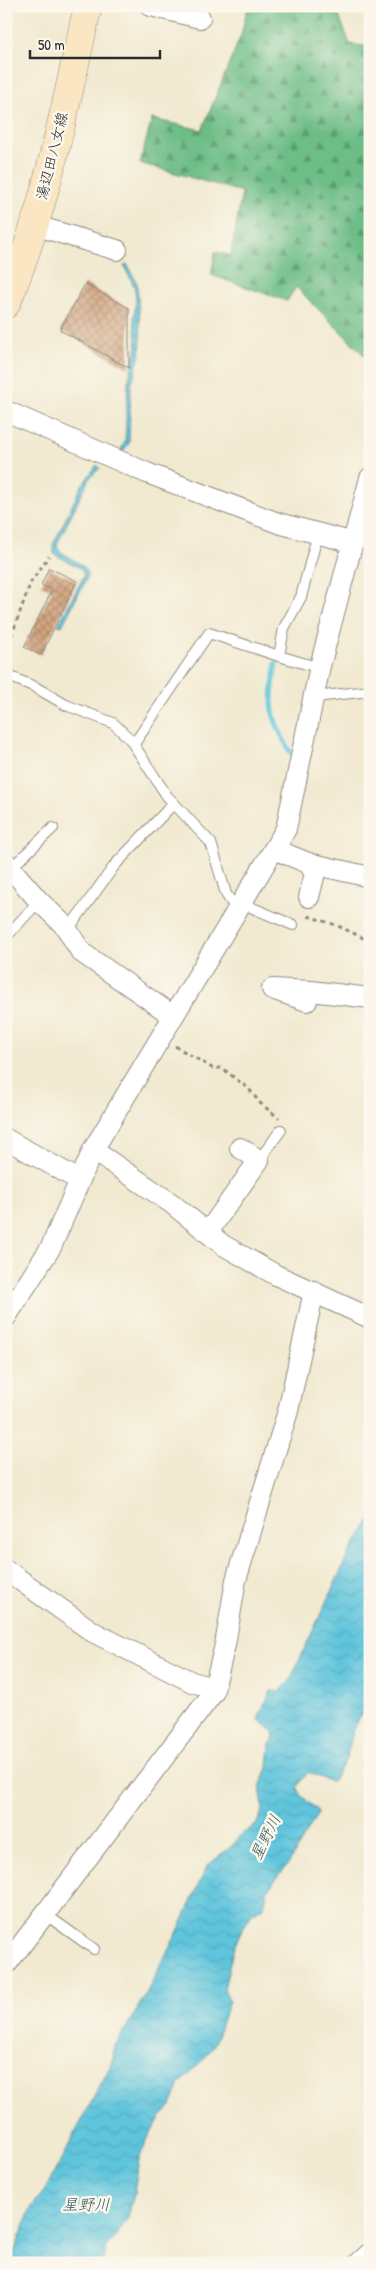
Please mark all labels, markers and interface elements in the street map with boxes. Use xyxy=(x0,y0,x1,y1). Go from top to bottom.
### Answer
scale bar xyxy=(30,28,160,60)
text: 50 m xyxy=(38,34,65,55)
street label: 湯辺田八女線 xyxy=(30,110,73,202)
water label: 星野川 xyxy=(245,1811,285,1863)
water label: 星野川 xyxy=(62,2193,110,2215)

